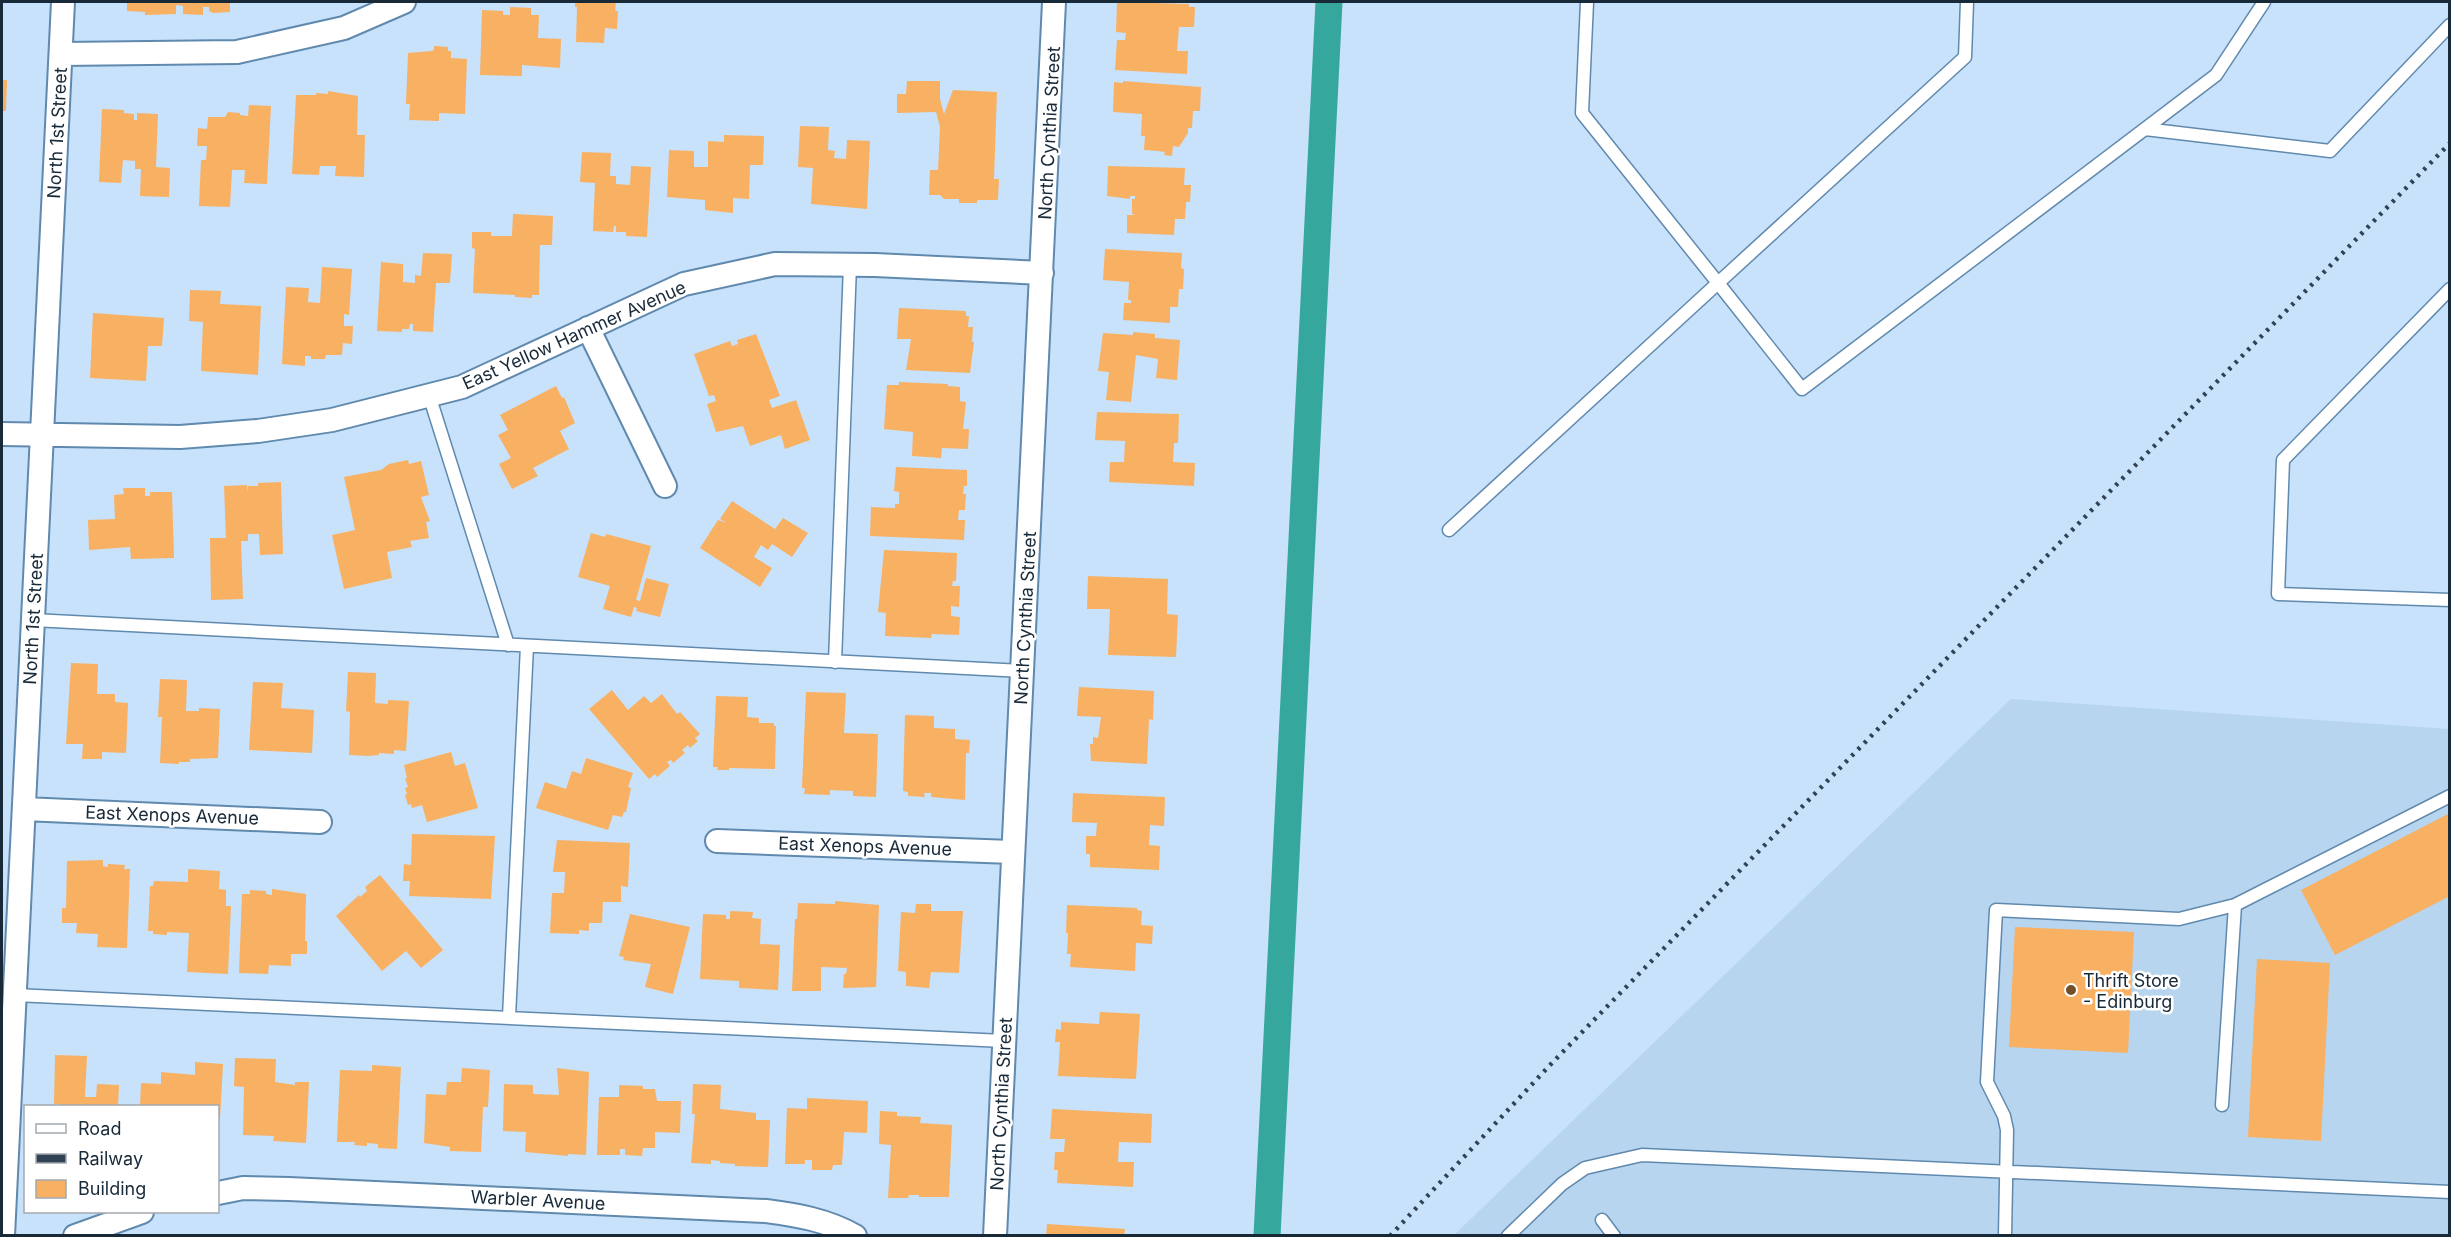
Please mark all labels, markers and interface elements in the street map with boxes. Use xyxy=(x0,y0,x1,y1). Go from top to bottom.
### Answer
street label: North Cynthia Street xyxy=(1034,46,1064,220)
street label: North 1st Street xyxy=(43,67,71,199)
street label: East Yellow Hammer Avenue xyxy=(459,276,689,394)
street label: North Cynthia Street xyxy=(1010,531,1040,705)
street label: North 1st Street xyxy=(19,553,47,685)
street label: East Xenops Avenue xyxy=(85,801,259,829)
street label: East Xenops Avenue xyxy=(778,832,952,860)
place label: Thrift Store - Edinburg xyxy=(2083,970,2179,1012)
marker: Thrift Store - Edinburg xyxy=(2064,983,2078,997)
street label: North Cynthia Street xyxy=(986,1017,1016,1191)
legend xyxy=(24,1105,219,1213)
text: Road xyxy=(78,1118,121,1139)
text: Railway xyxy=(78,1148,143,1169)
text: Building xyxy=(78,1178,146,1199)
street label: Warbler Avenue xyxy=(470,1186,606,1214)

